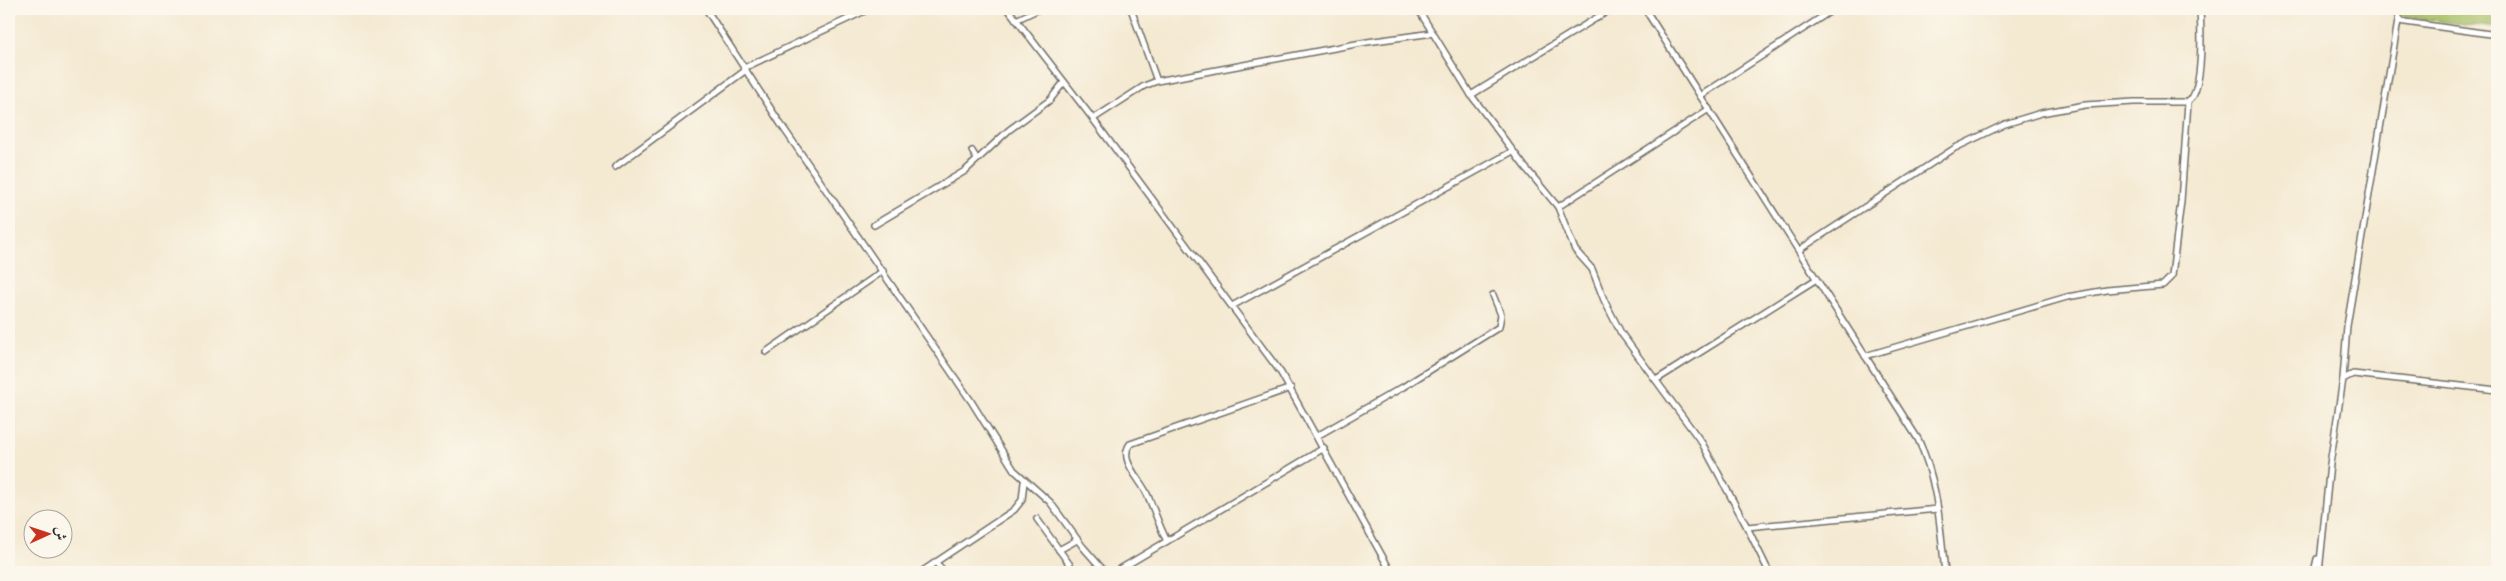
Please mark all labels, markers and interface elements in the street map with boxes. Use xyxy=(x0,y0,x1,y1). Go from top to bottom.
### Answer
north arrow xyxy=(22,508,72,558)
text: ش xyxy=(51,526,69,541)

